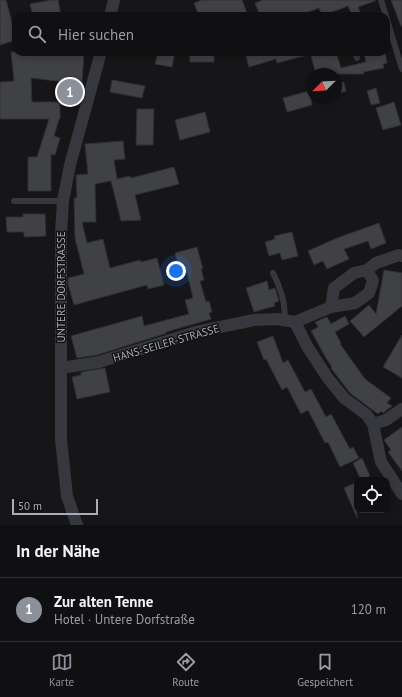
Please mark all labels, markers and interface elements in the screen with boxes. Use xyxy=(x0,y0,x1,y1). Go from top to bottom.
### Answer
search box xyxy=(12,12,390,56)
icon: search xyxy=(26,23,48,45)
text: Hier suchen xyxy=(58,25,134,44)
north arrow xyxy=(306,68,342,104)
pin: 1 xyxy=(57,77,83,107)
street label: UNTERE DORFSTRASSE xyxy=(54,231,68,343)
your location xyxy=(166,261,186,281)
street label: HANS-SEILER-STRASSE xyxy=(111,321,221,365)
map controls xyxy=(354,477,390,513)
button: locate xyxy=(354,477,390,513)
scale bar xyxy=(12,497,98,516)
text: 50 m xyxy=(18,499,42,513)
text: In der Nähe xyxy=(16,540,100,562)
text: Zur alten Tenne xyxy=(54,592,153,611)
text: 1 xyxy=(25,601,33,618)
text: 120 m xyxy=(351,601,386,618)
text: Hotel · Untere Dorfstraße xyxy=(54,611,195,628)
tab: Karte xyxy=(49,651,74,689)
tab: Route xyxy=(172,651,199,689)
tab: Gespeichert xyxy=(297,651,353,689)

